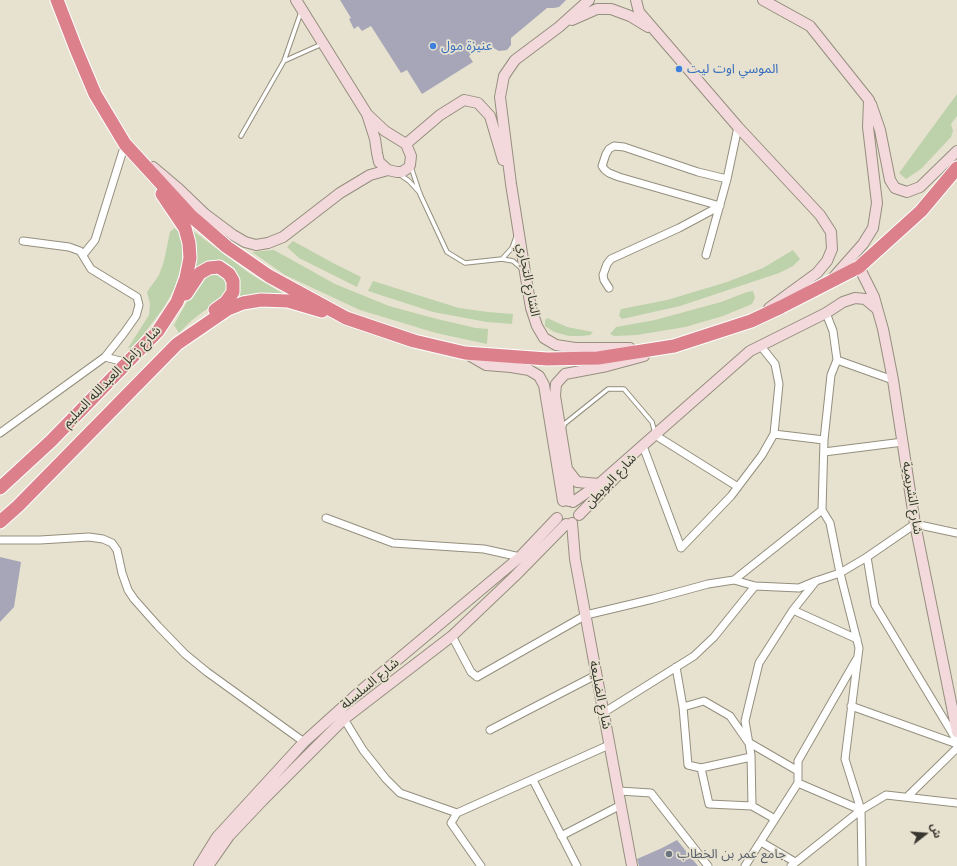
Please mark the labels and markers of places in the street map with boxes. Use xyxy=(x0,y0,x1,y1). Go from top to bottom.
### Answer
place label: عنيزة مول xyxy=(441,38,492,54)
marker: عنيزة مول xyxy=(428,41,438,51)
place label: الموسي اوت ليت xyxy=(687,61,778,77)
marker: الموسي اوت ليت xyxy=(674,64,684,74)
place label: جامع عمر بن الخطاب xyxy=(677,846,786,862)
marker: جامع عمر بن الخطاب xyxy=(664,849,674,859)

